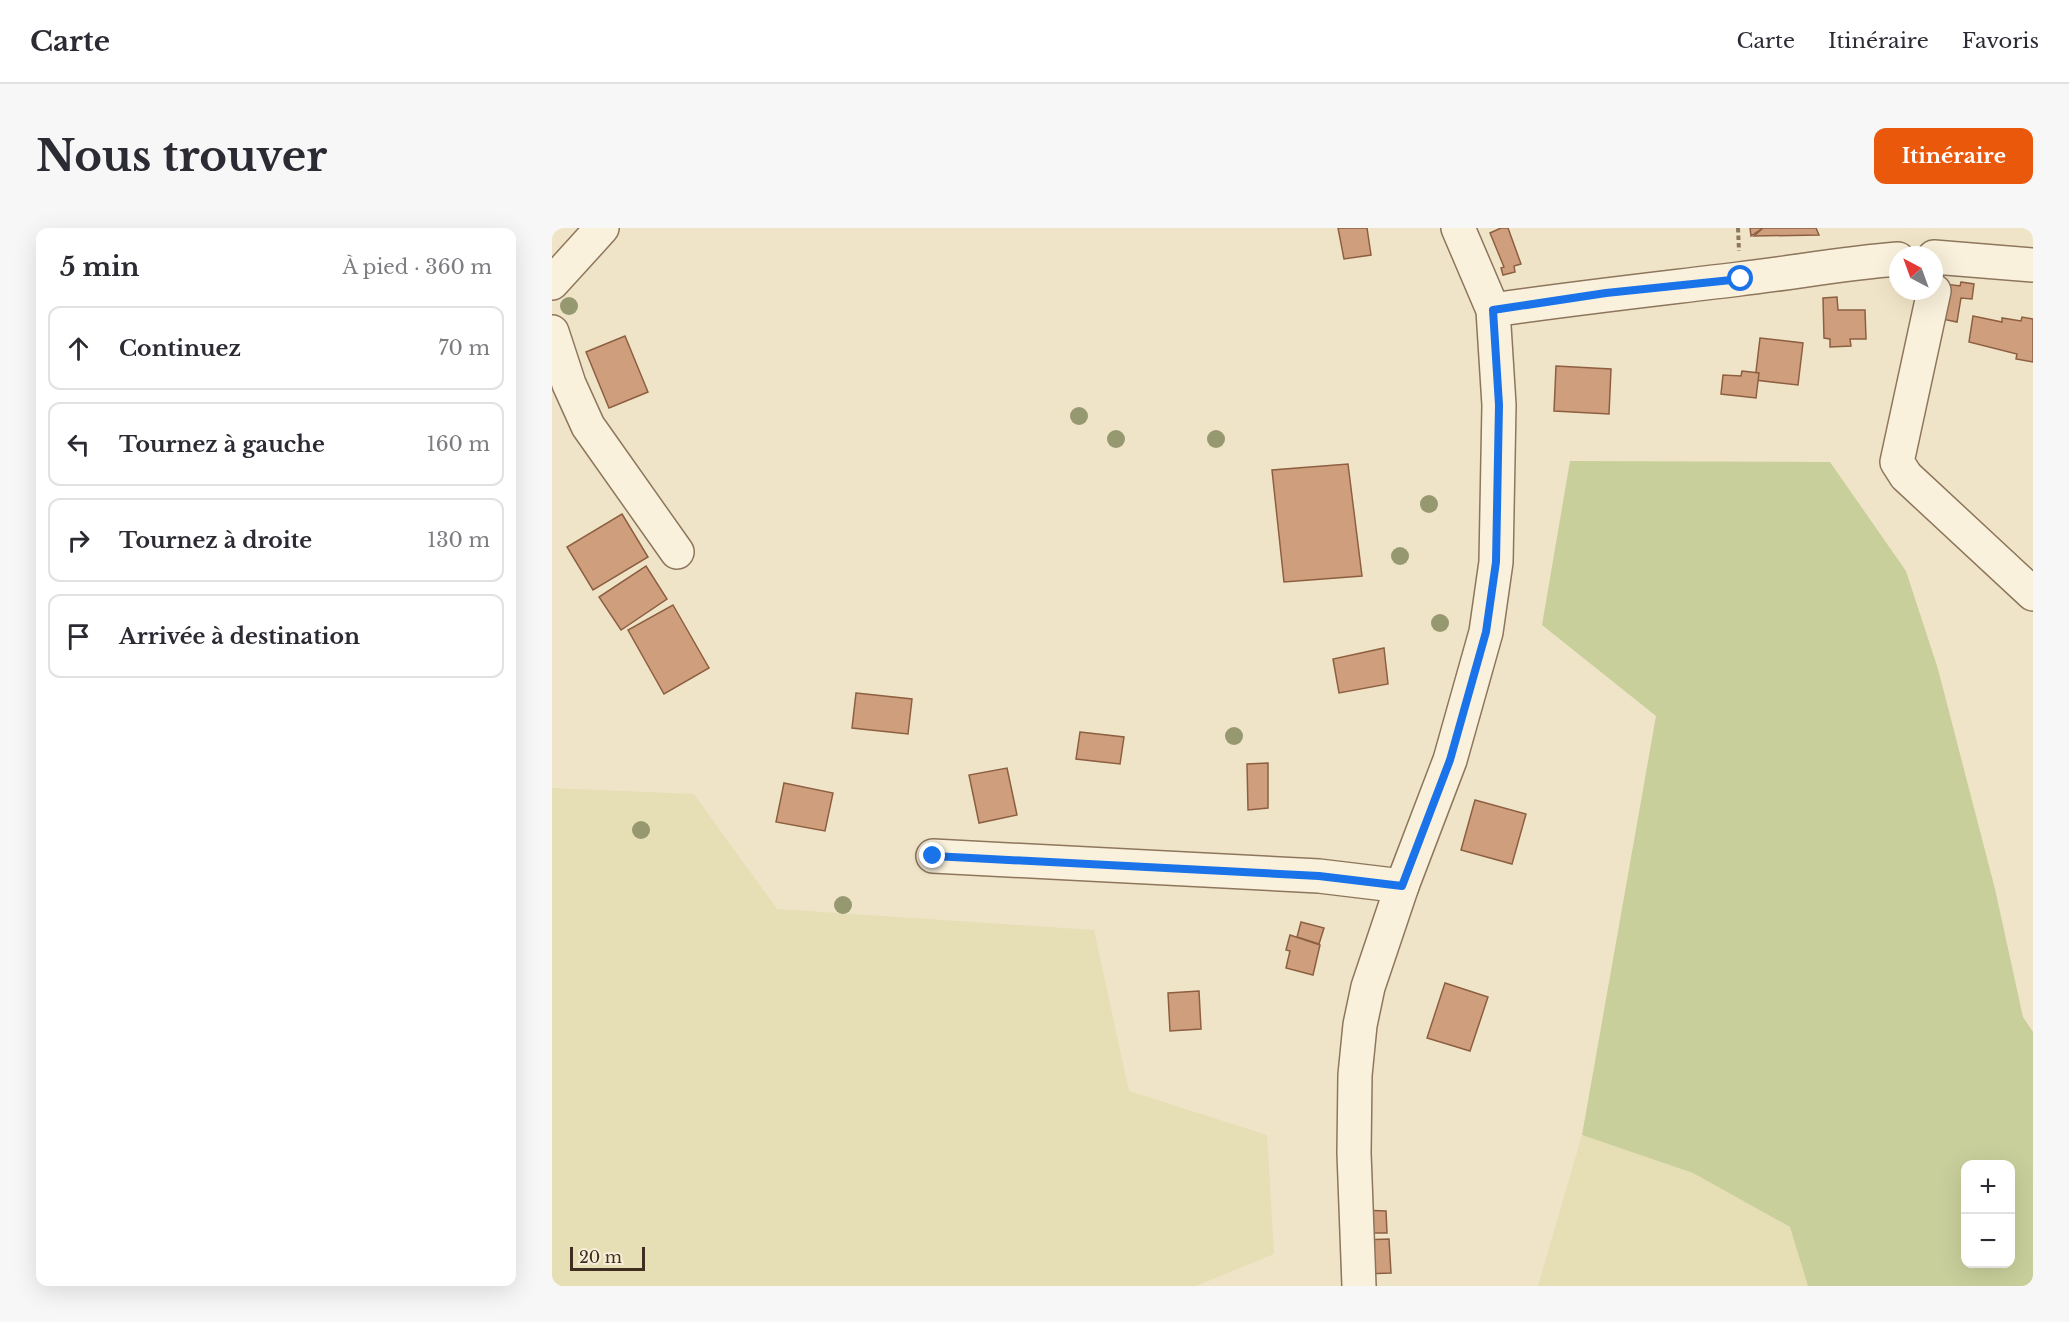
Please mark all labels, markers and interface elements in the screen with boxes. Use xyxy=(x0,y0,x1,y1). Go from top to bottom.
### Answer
text: Carte xyxy=(30,24,110,59)
text: Carte xyxy=(1737,28,1795,54)
text: Itinéraire xyxy=(1828,28,1929,54)
text: Favoris xyxy=(1962,28,2039,54)
button: Itinéraire xyxy=(1874,128,2033,184)
text: Nous trouver xyxy=(36,130,327,182)
north arrow xyxy=(1889,246,1943,300)
text: 5 min xyxy=(60,251,139,283)
text: À pied · 360 m xyxy=(342,255,492,279)
route start xyxy=(1727,265,1753,291)
icon: ahead xyxy=(62,332,95,365)
text: Continuez xyxy=(119,335,241,362)
text: 70 m xyxy=(438,336,490,360)
icon: left xyxy=(62,428,95,461)
text: Tournez à gauche xyxy=(119,431,325,458)
text: 160 m xyxy=(427,432,490,456)
icon: right xyxy=(62,524,95,557)
text: Tournez à droite xyxy=(119,527,312,554)
text: 130 m xyxy=(427,528,490,552)
icon: arrive xyxy=(62,620,95,653)
text: Arrivée à destination xyxy=(119,623,360,650)
route end xyxy=(919,842,945,868)
map controls xyxy=(1961,1160,2015,1268)
button: + xyxy=(1961,1160,2015,1214)
button: − xyxy=(1961,1214,2015,1268)
scale bar xyxy=(570,1244,645,1272)
text: 20 m xyxy=(579,1247,622,1267)

